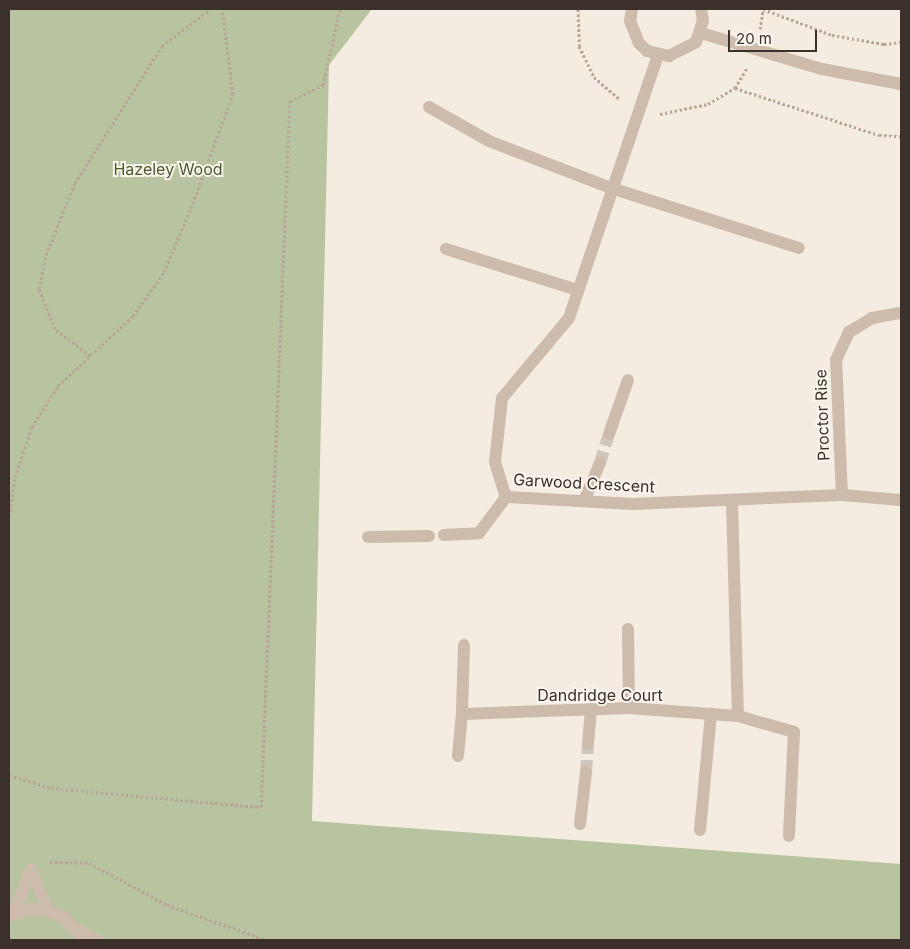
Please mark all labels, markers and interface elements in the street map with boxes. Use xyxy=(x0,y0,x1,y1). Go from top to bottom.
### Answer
scale bar xyxy=(730,20,819,52)
text: 20 m xyxy=(736,29,772,48)
park label: Hazeley Wood xyxy=(113,159,223,179)
street label: Proctor Rise xyxy=(811,369,833,461)
street label: Garwood Crescent xyxy=(513,470,655,496)
street label: Dandridge Court xyxy=(537,685,663,705)

